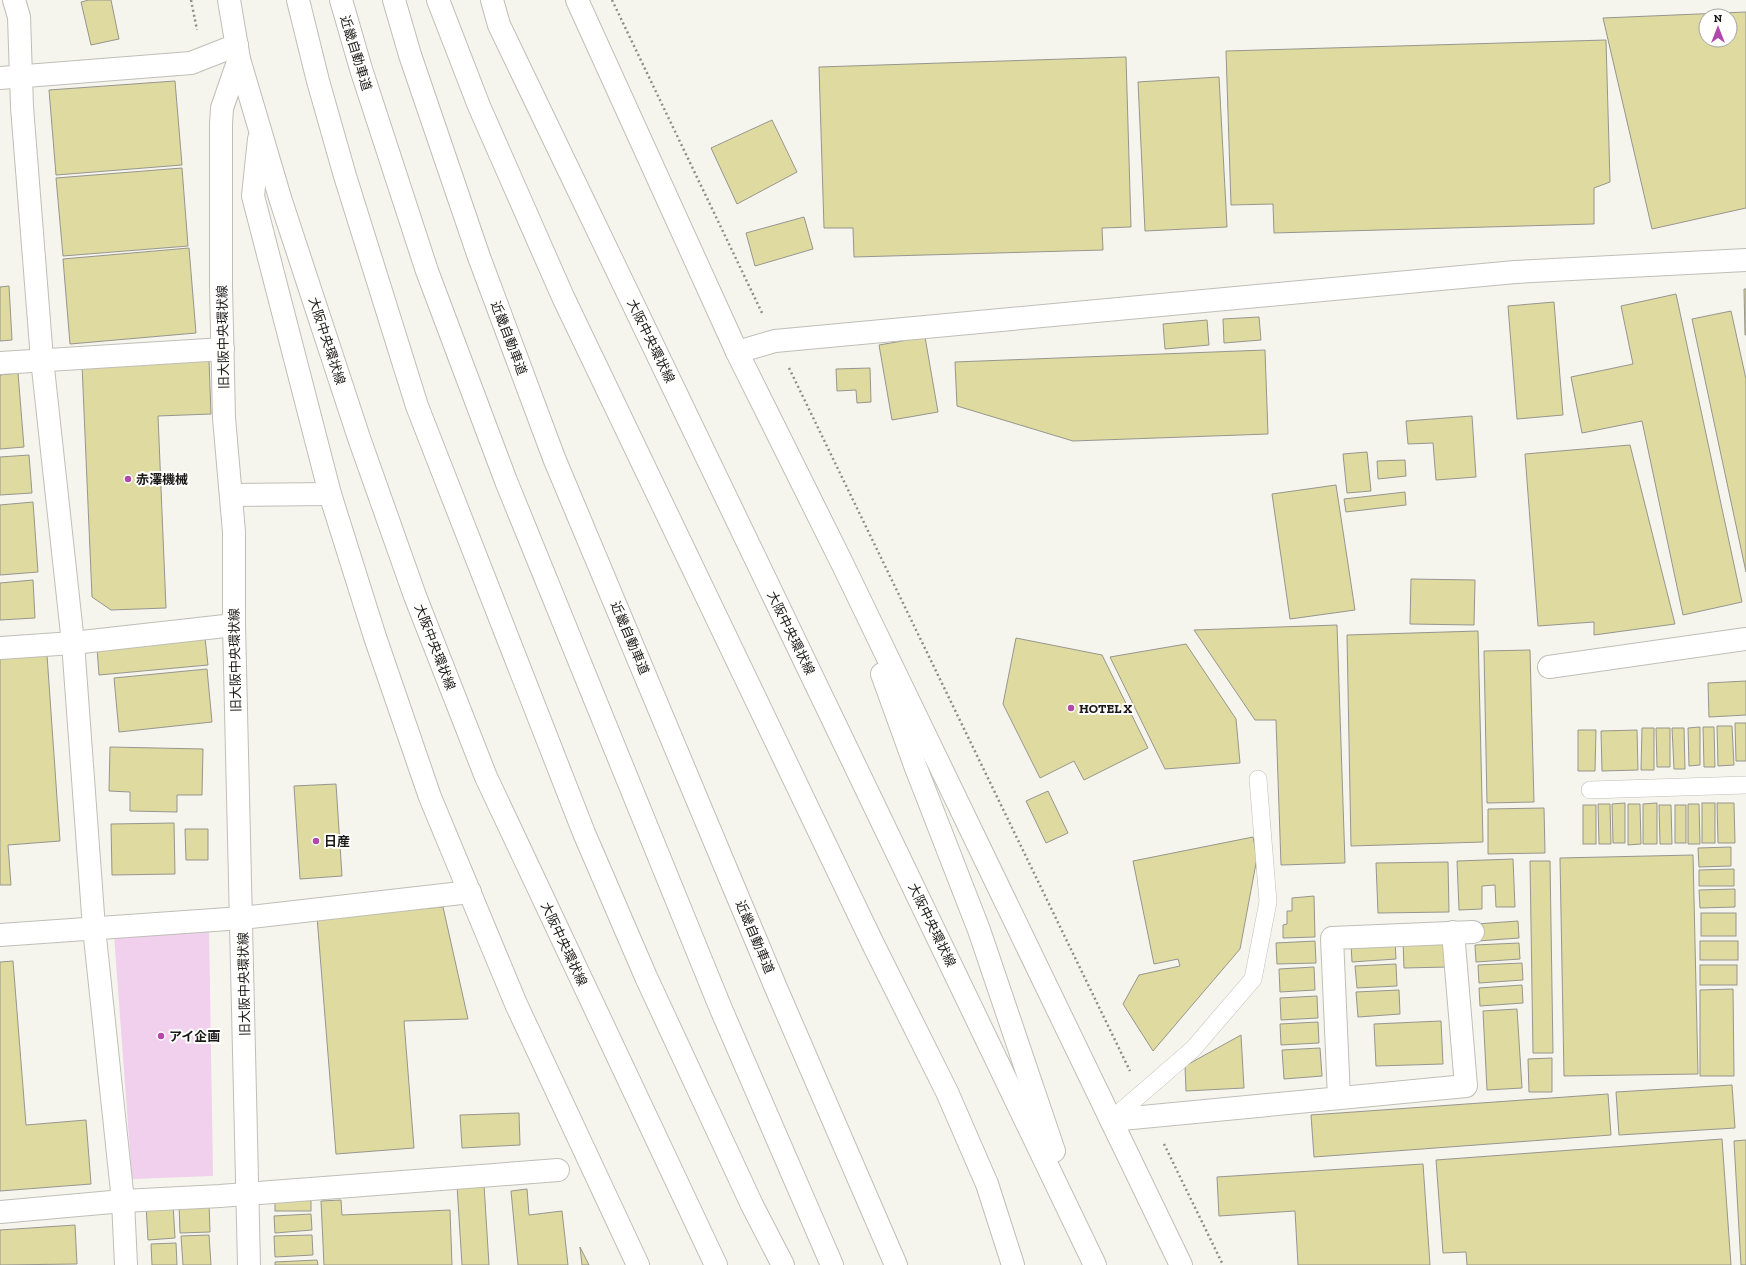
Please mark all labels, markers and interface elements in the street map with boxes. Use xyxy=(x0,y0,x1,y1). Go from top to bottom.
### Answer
north arrow xyxy=(1698,8,1738,48)
text: N xyxy=(1714,12,1723,25)
street label: 近畿自動車道 xyxy=(337,14,375,92)
street label: 旧大阪中央環状線 xyxy=(215,285,231,389)
street label: 大阪中央環状線 xyxy=(306,295,348,387)
street label: 大阪中央環状線 xyxy=(624,297,678,385)
street label: 近畿自動車道 xyxy=(488,299,530,377)
place label: 赤澤機械 xyxy=(136,472,188,487)
marker: 赤澤機械 xyxy=(123,474,133,484)
street label: 大阪中央環状線 xyxy=(764,589,818,677)
street label: 近畿自動車道 xyxy=(608,599,652,677)
street label: 大阪中央環状線 xyxy=(412,602,458,692)
street label: 旧大阪中央環状線 xyxy=(227,608,243,712)
place label: HOTEL X xyxy=(1079,701,1133,716)
marker: HOTEL X xyxy=(1066,703,1076,713)
place label: 日産 xyxy=(324,834,350,849)
marker: 日産 xyxy=(311,836,321,846)
street label: 大阪中央環状線 xyxy=(905,881,959,969)
street label: 近畿自動車道 xyxy=(733,898,777,976)
street label: 大阪中央環状線 xyxy=(538,900,590,988)
street label: 旧大阪中央環状線 xyxy=(236,932,252,1036)
place label: アイ企画 xyxy=(169,1029,220,1044)
marker: アイ企画 xyxy=(156,1031,166,1041)

